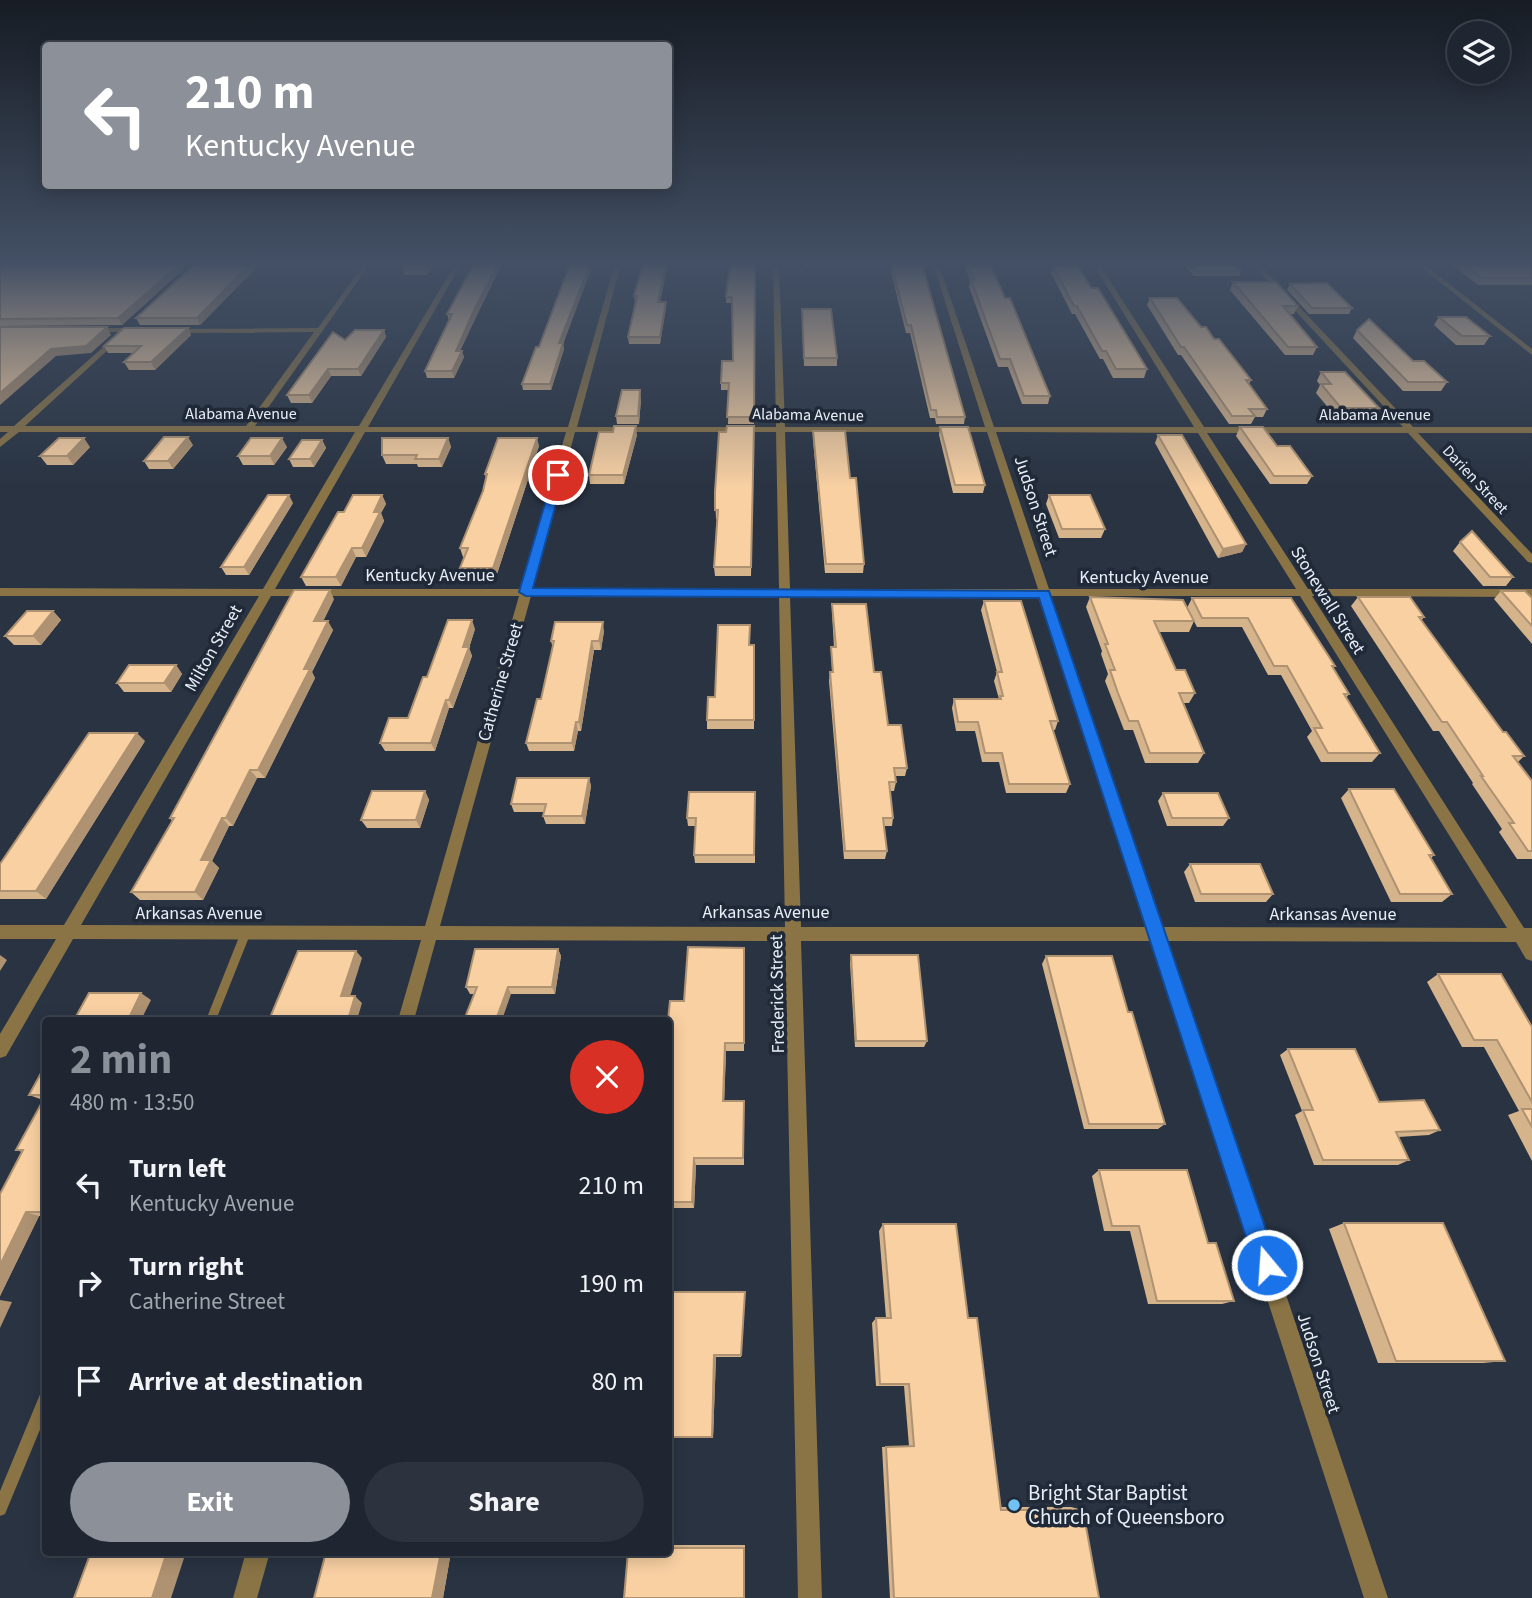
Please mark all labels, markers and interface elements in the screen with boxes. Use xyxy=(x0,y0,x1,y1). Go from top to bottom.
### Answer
map controls xyxy=(1447,21,1510,84)
button: layers xyxy=(1447,21,1510,84)
text: 210 m xyxy=(185,58,314,128)
icon: left xyxy=(70,70,161,161)
text: Kentucky Avenue xyxy=(185,123,415,169)
street label: Alabama Avenue xyxy=(185,403,297,425)
street label: Alabama Avenue xyxy=(752,403,864,427)
street label: Alabama Avenue xyxy=(1319,404,1431,426)
street label: Darien Street xyxy=(1437,440,1514,520)
pin xyxy=(528,445,588,505)
street label: Judson Street xyxy=(1008,453,1064,560)
icon: arrive xyxy=(539,456,577,494)
street label: Stonewall Street xyxy=(1284,541,1371,659)
street label: Kentucky Avenue xyxy=(365,563,495,588)
street label: Kentucky Avenue xyxy=(1079,565,1209,590)
street label: Milton Street xyxy=(179,600,248,696)
street label: Catherine Street xyxy=(472,620,529,744)
street label: Arkansas Avenue xyxy=(703,900,830,925)
street label: Arkansas Avenue xyxy=(136,901,263,926)
street label: Arkansas Avenue xyxy=(1270,902,1397,927)
street label: Frederick Street xyxy=(764,934,791,1054)
text: 2 min xyxy=(70,1030,172,1090)
button: close xyxy=(570,1040,644,1114)
text: 480 m · 13:50 xyxy=(70,1086,194,1119)
text: Turn left xyxy=(129,1150,226,1187)
icon: left xyxy=(70,1166,108,1204)
text: 210 m xyxy=(578,1167,644,1204)
text: Kentucky Avenue xyxy=(129,1187,295,1220)
position arrow xyxy=(1230,1228,1304,1302)
text: Turn right xyxy=(129,1248,244,1285)
icon: right xyxy=(70,1264,108,1302)
text: 190 m xyxy=(578,1265,644,1302)
text: Catherine Street xyxy=(129,1285,285,1318)
street label: Judson Street xyxy=(1291,1310,1347,1417)
icon: arrive xyxy=(70,1362,108,1400)
text: Arrive at destination xyxy=(129,1363,363,1400)
text: 80 m xyxy=(591,1363,644,1400)
button: Exit xyxy=(70,1462,350,1542)
button: Share xyxy=(364,1462,644,1542)
place label: Bright Star Baptist Church of Queensboro xyxy=(1028,1478,1225,1532)
marker: Bright Star Baptist Church of Queensboro xyxy=(1006,1497,1022,1513)

